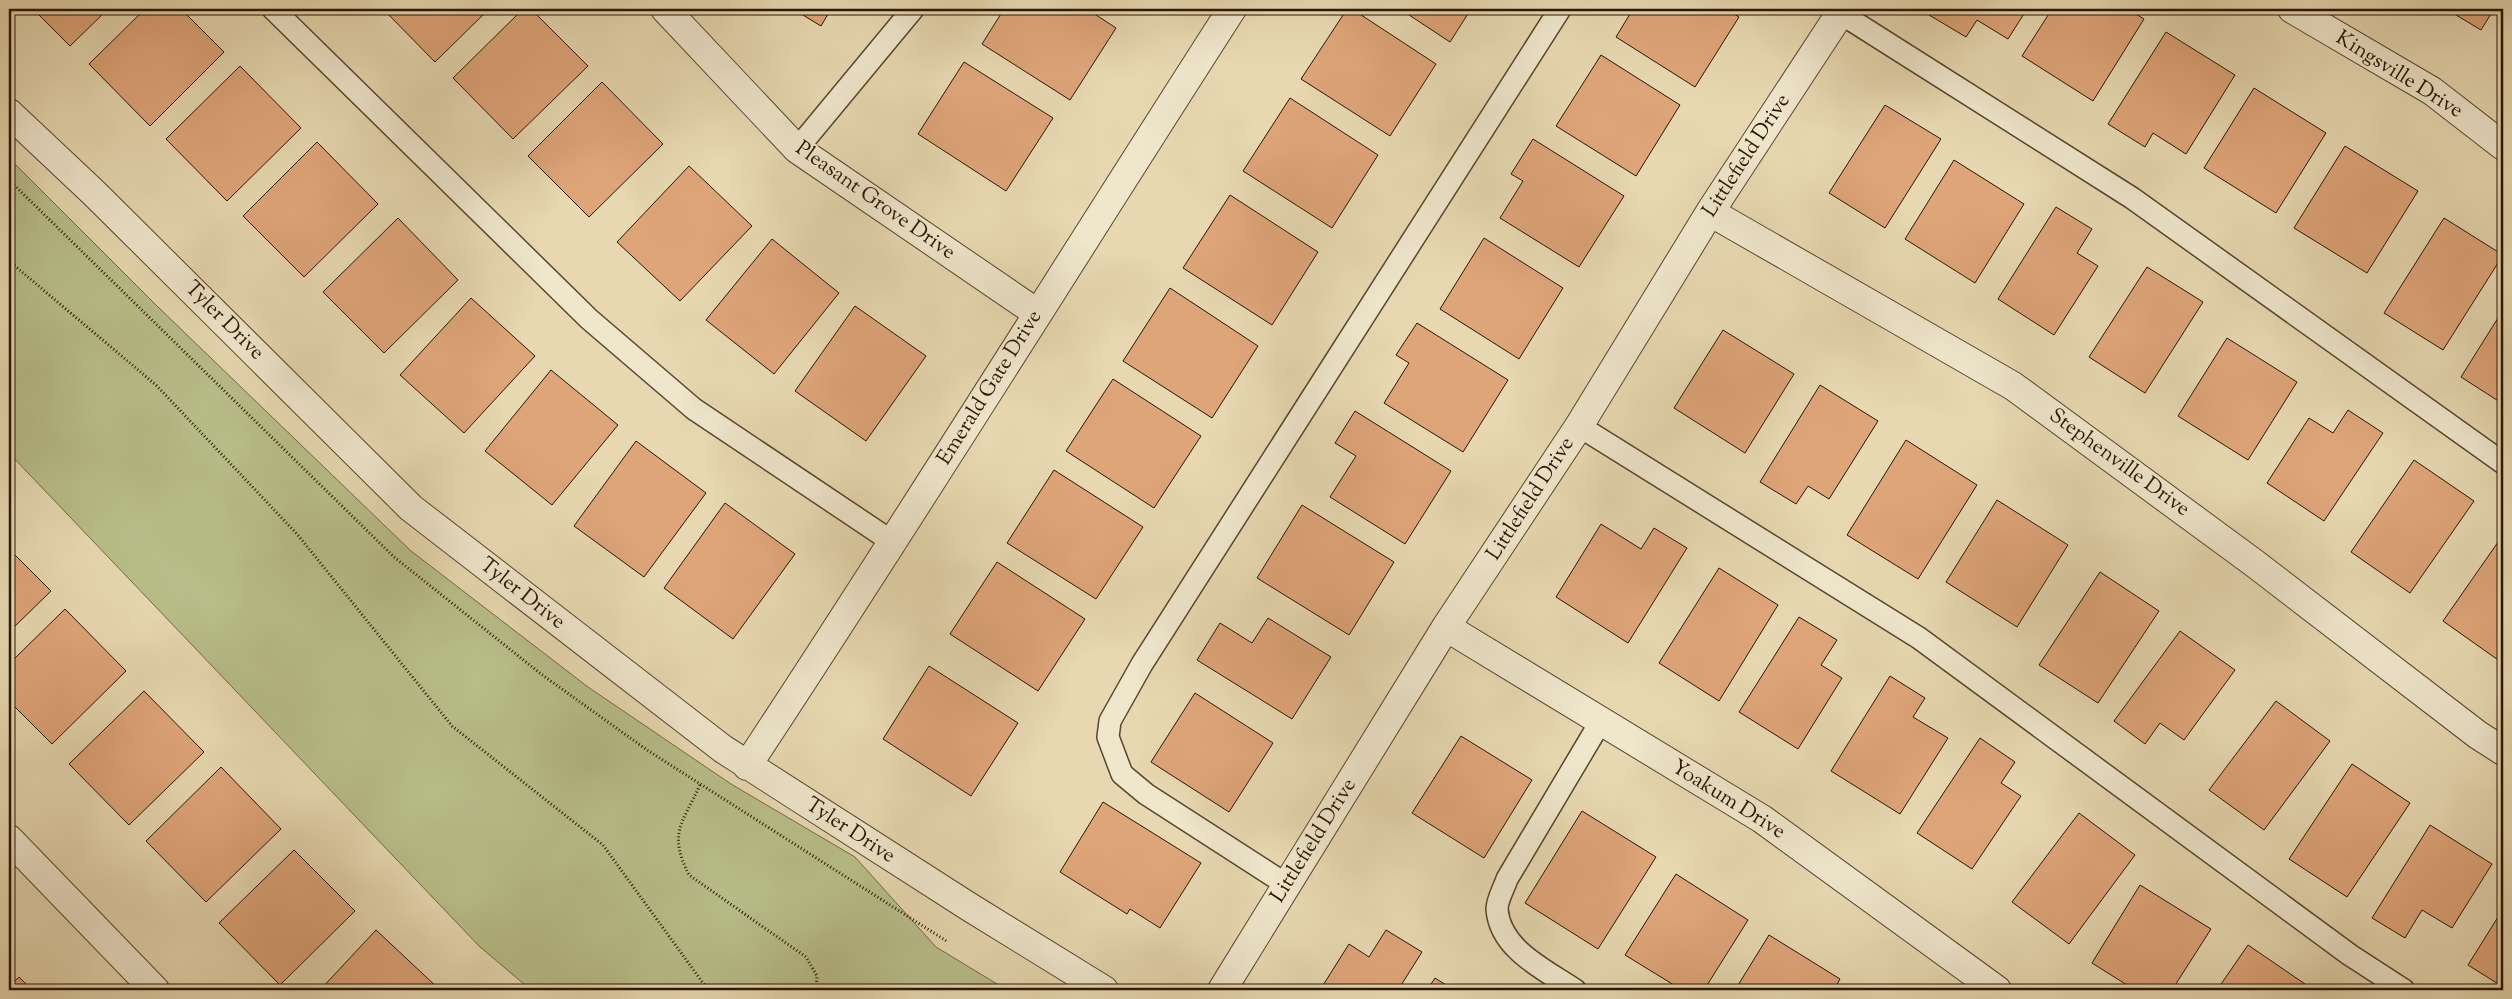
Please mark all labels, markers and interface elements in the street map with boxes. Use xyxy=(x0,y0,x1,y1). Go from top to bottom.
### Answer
street label: Kingsville Drive xyxy=(2330,24,2468,126)
street label: Littlefield Drive xyxy=(1696,88,1798,224)
street label: Pleasant Grove Drive xyxy=(789,134,961,268)
street label: Tyler Drive xyxy=(177,274,271,368)
street label: Emerald Gate Drive xyxy=(930,305,1050,471)
street label: Stephenville Drive xyxy=(2042,402,2196,524)
street label: Littlefield Drive xyxy=(1480,431,1582,567)
street label: Tyler Drive xyxy=(473,551,571,637)
street label: Yoakum Drive xyxy=(1665,753,1791,847)
street label: Littlefield Drive xyxy=(1264,773,1364,909)
street label: Tyler Drive xyxy=(799,791,901,871)

